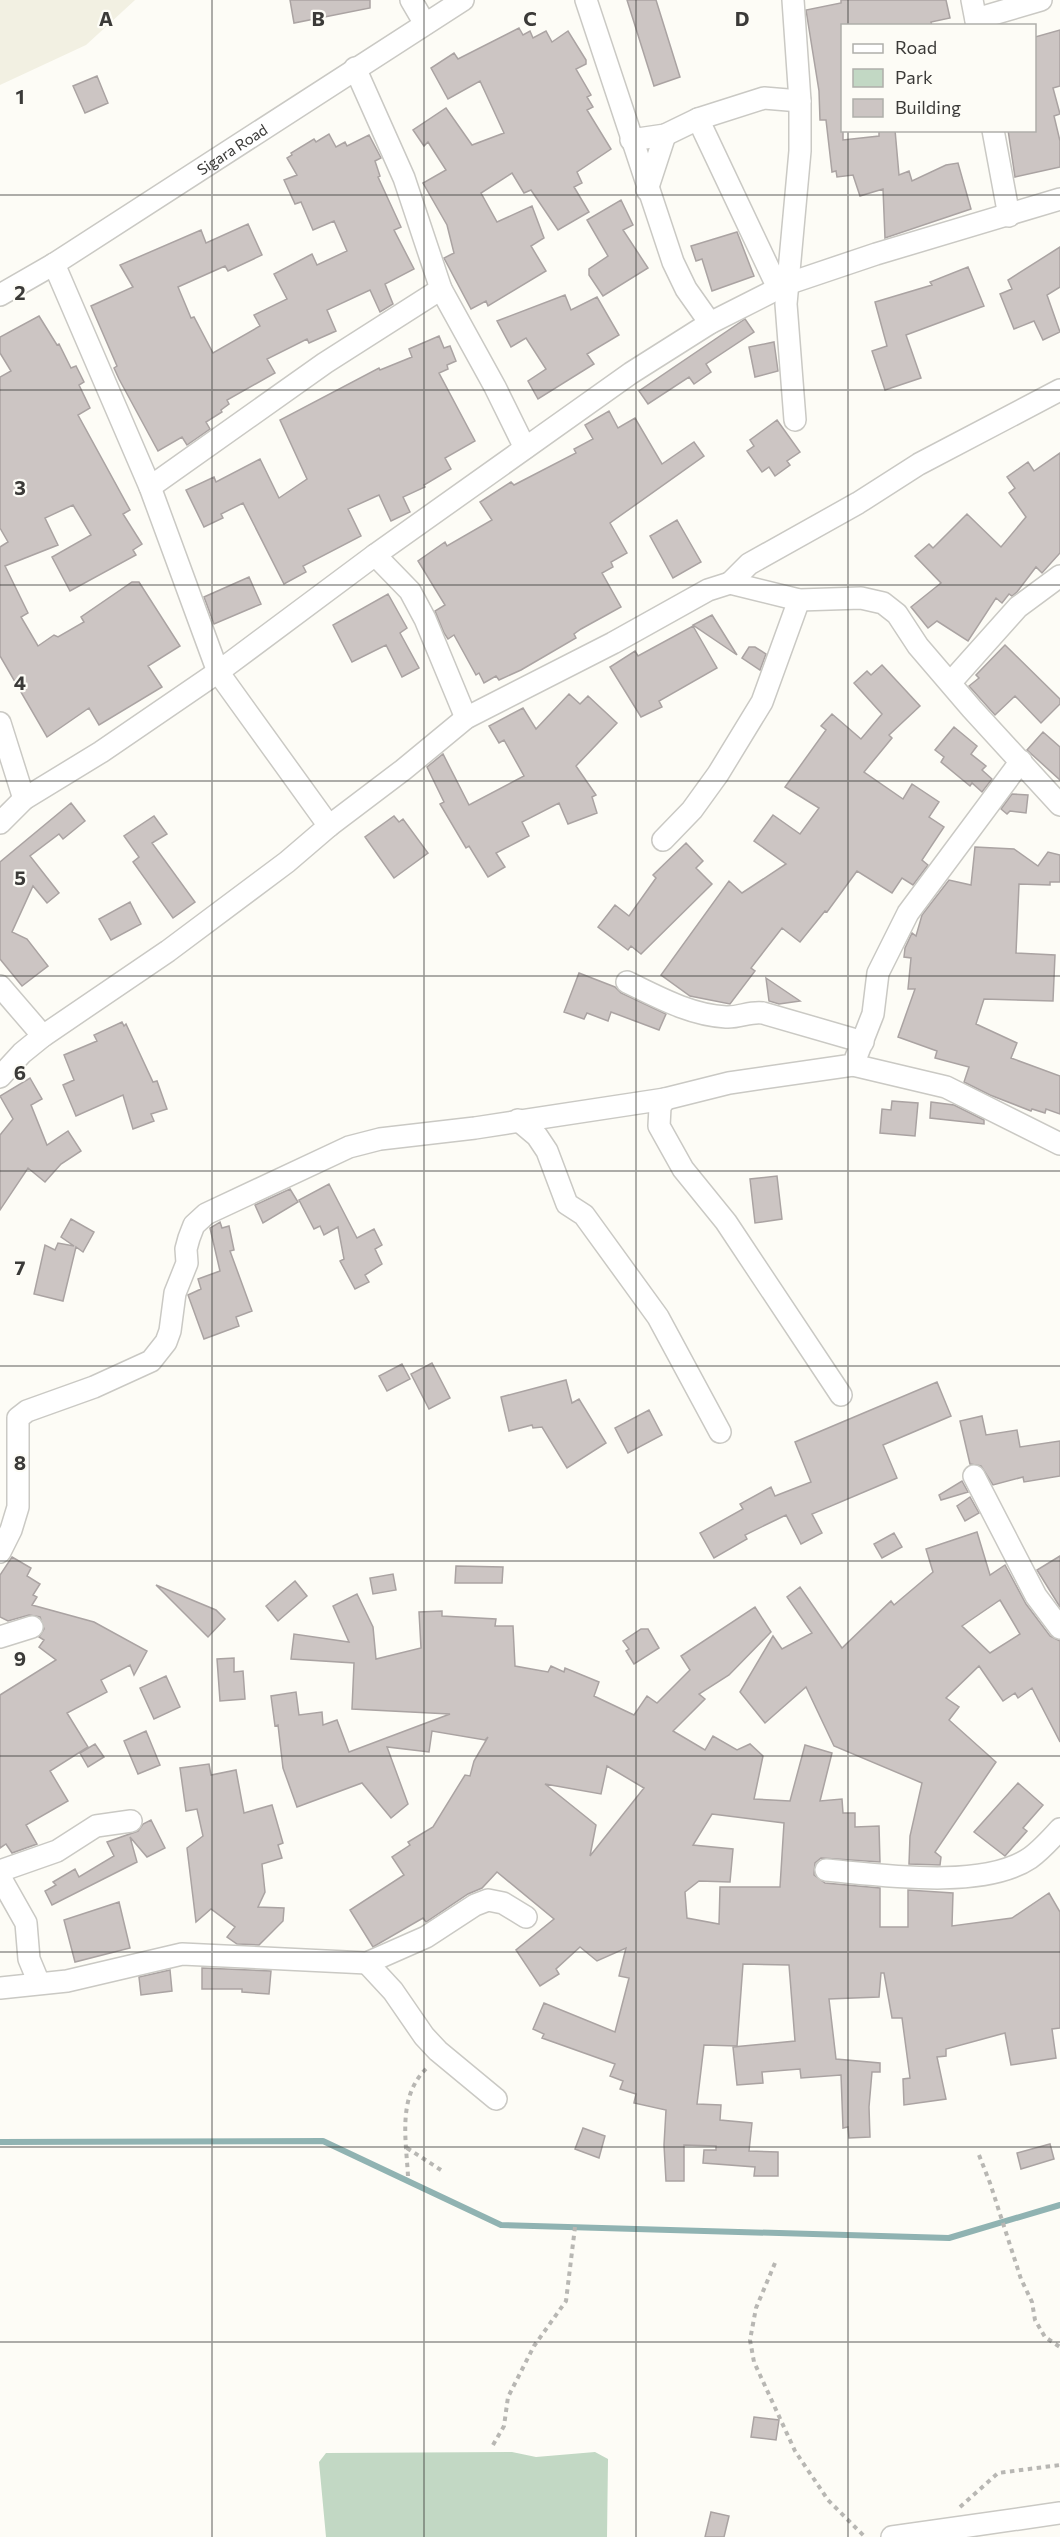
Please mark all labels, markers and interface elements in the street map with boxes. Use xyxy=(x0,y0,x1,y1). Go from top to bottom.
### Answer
text: A xyxy=(99,6,113,30)
text: B xyxy=(311,6,325,30)
text: C xyxy=(523,6,537,30)
text: D xyxy=(735,6,749,30)
legend xyxy=(841,24,1036,132)
text: Road xyxy=(895,36,937,58)
text: Park xyxy=(895,66,933,88)
text: 1 xyxy=(15,84,25,108)
text: Building xyxy=(895,96,961,118)
street label: Sigara Road xyxy=(193,120,270,178)
text: 2 xyxy=(14,280,26,304)
text: 3 xyxy=(14,475,26,499)
text: 4 xyxy=(14,670,26,694)
text: 5 xyxy=(14,865,26,889)
text: 6 xyxy=(14,1060,26,1084)
text: 7 xyxy=(15,1255,26,1279)
text: 8 xyxy=(14,1450,26,1474)
text: 9 xyxy=(14,1646,26,1670)

